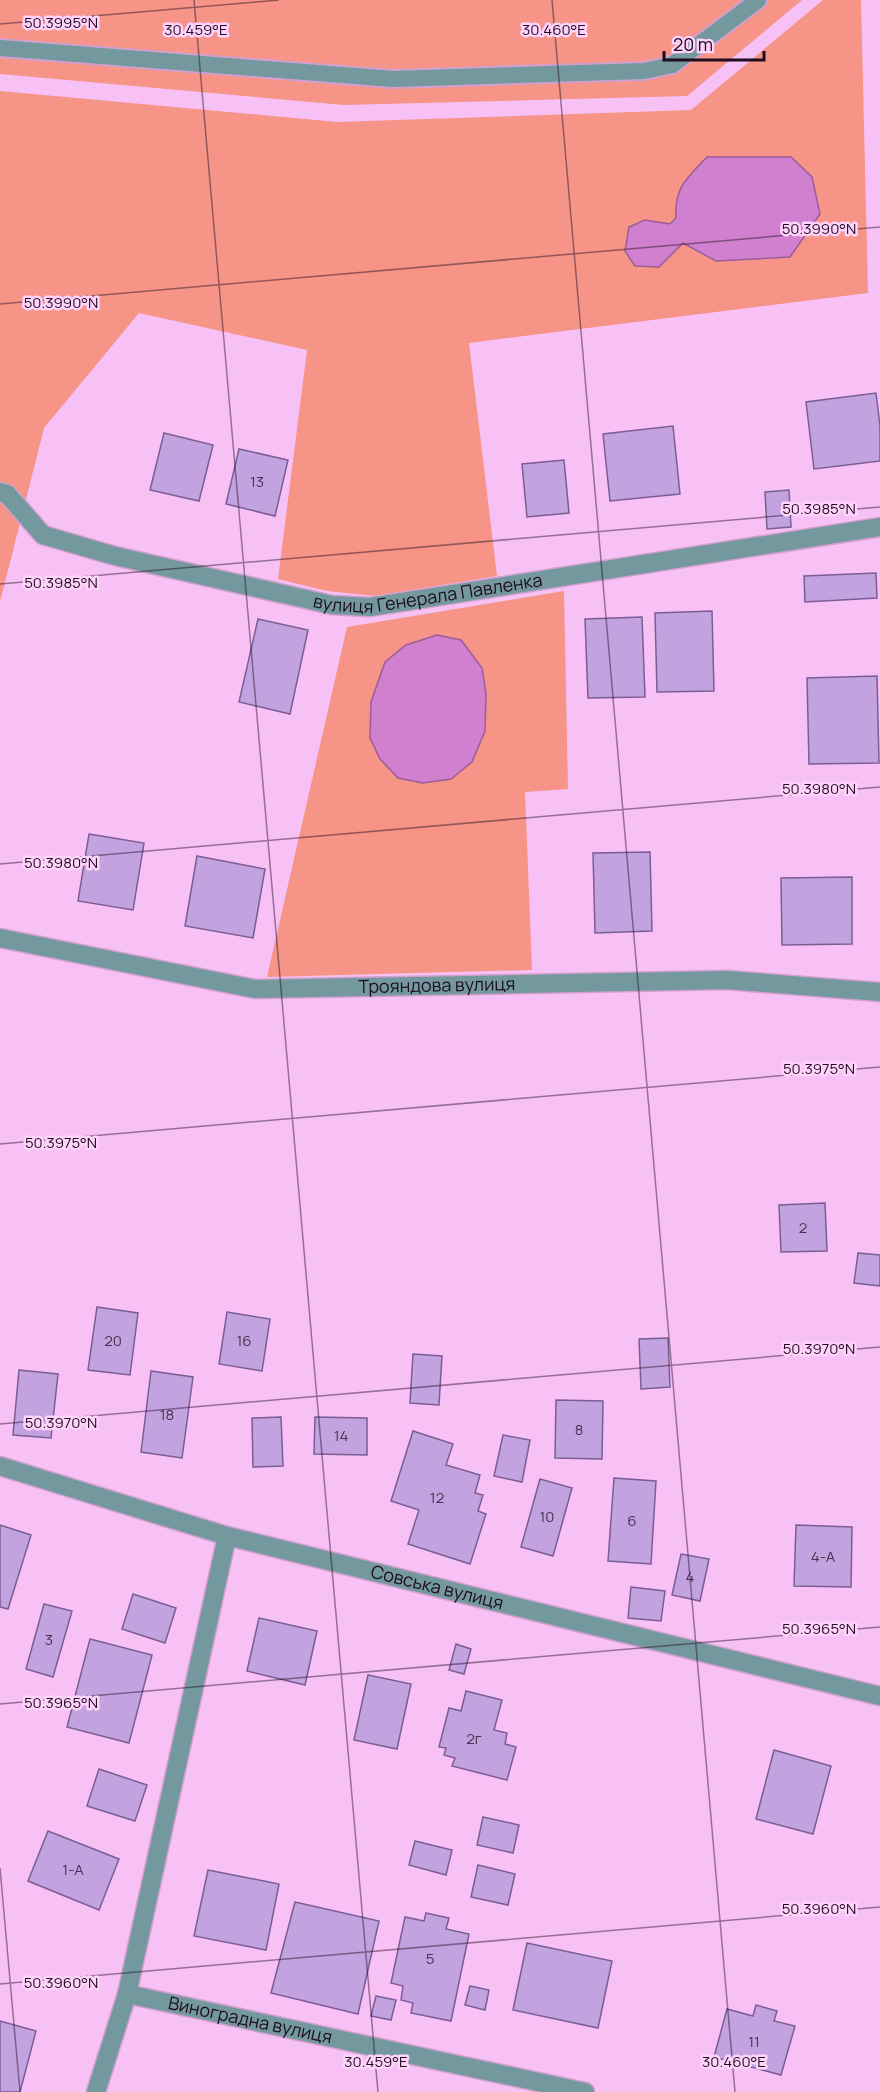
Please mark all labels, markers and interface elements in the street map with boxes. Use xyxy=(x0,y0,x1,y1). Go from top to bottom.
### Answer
text: 50.3995°N xyxy=(24,12,98,33)
text: 30.459°E xyxy=(164,19,228,40)
text: 30.460°E xyxy=(522,19,586,40)
scale bar xyxy=(664,24,764,62)
text: 20 m xyxy=(673,32,713,56)
text: 50.3990°N xyxy=(782,218,856,239)
text: 50.3990°N xyxy=(24,292,98,313)
house number: 13 xyxy=(250,471,264,492)
text: 50.3985°N xyxy=(782,498,856,519)
street label: вулиця Генерала Павленка xyxy=(311,567,544,618)
text: 50.3985°N xyxy=(24,572,98,593)
text: 50.3980°N xyxy=(782,778,856,799)
text: 50.3980°N xyxy=(24,852,98,873)
street label: Трояндова вулиця xyxy=(358,971,516,998)
text: 50.3975°N xyxy=(783,1058,855,1079)
text: 50.3975°N xyxy=(25,1132,97,1153)
house number: 2 xyxy=(799,1217,807,1238)
house number: 20 xyxy=(104,1330,122,1351)
house number: 16 xyxy=(236,1330,252,1351)
text: 50.3970°N xyxy=(783,1338,855,1359)
house number: 18 xyxy=(160,1404,174,1425)
text: 50.3970°N xyxy=(25,1412,97,1433)
house number: 8 xyxy=(575,1419,583,1440)
house number: 14 xyxy=(334,1425,348,1446)
house number: 12 xyxy=(430,1487,444,1508)
house number: 10 xyxy=(540,1506,555,1527)
house number: 6 xyxy=(627,1510,637,1531)
house number: 4-А xyxy=(811,1546,836,1567)
street label: Совська вулиця xyxy=(369,1559,506,1614)
house number: 4 xyxy=(686,1566,695,1587)
text: 50.3965°N xyxy=(782,1618,856,1639)
house number: 3 xyxy=(45,1629,53,1650)
text: 50.3965°N xyxy=(24,1692,98,1713)
house number: 2г xyxy=(466,1728,482,1749)
house number: 1-А xyxy=(62,1859,84,1880)
text: 50.3960°N xyxy=(782,1898,856,1919)
house number: 5 xyxy=(426,1948,434,1969)
text: 50.3960°N xyxy=(24,1972,98,1993)
street label: Виноградна вулиця xyxy=(166,1990,335,2049)
house number: 11 xyxy=(748,2031,760,2052)
text: 30.459°E xyxy=(344,2051,408,2072)
text: 30.460°E xyxy=(702,2051,766,2072)

